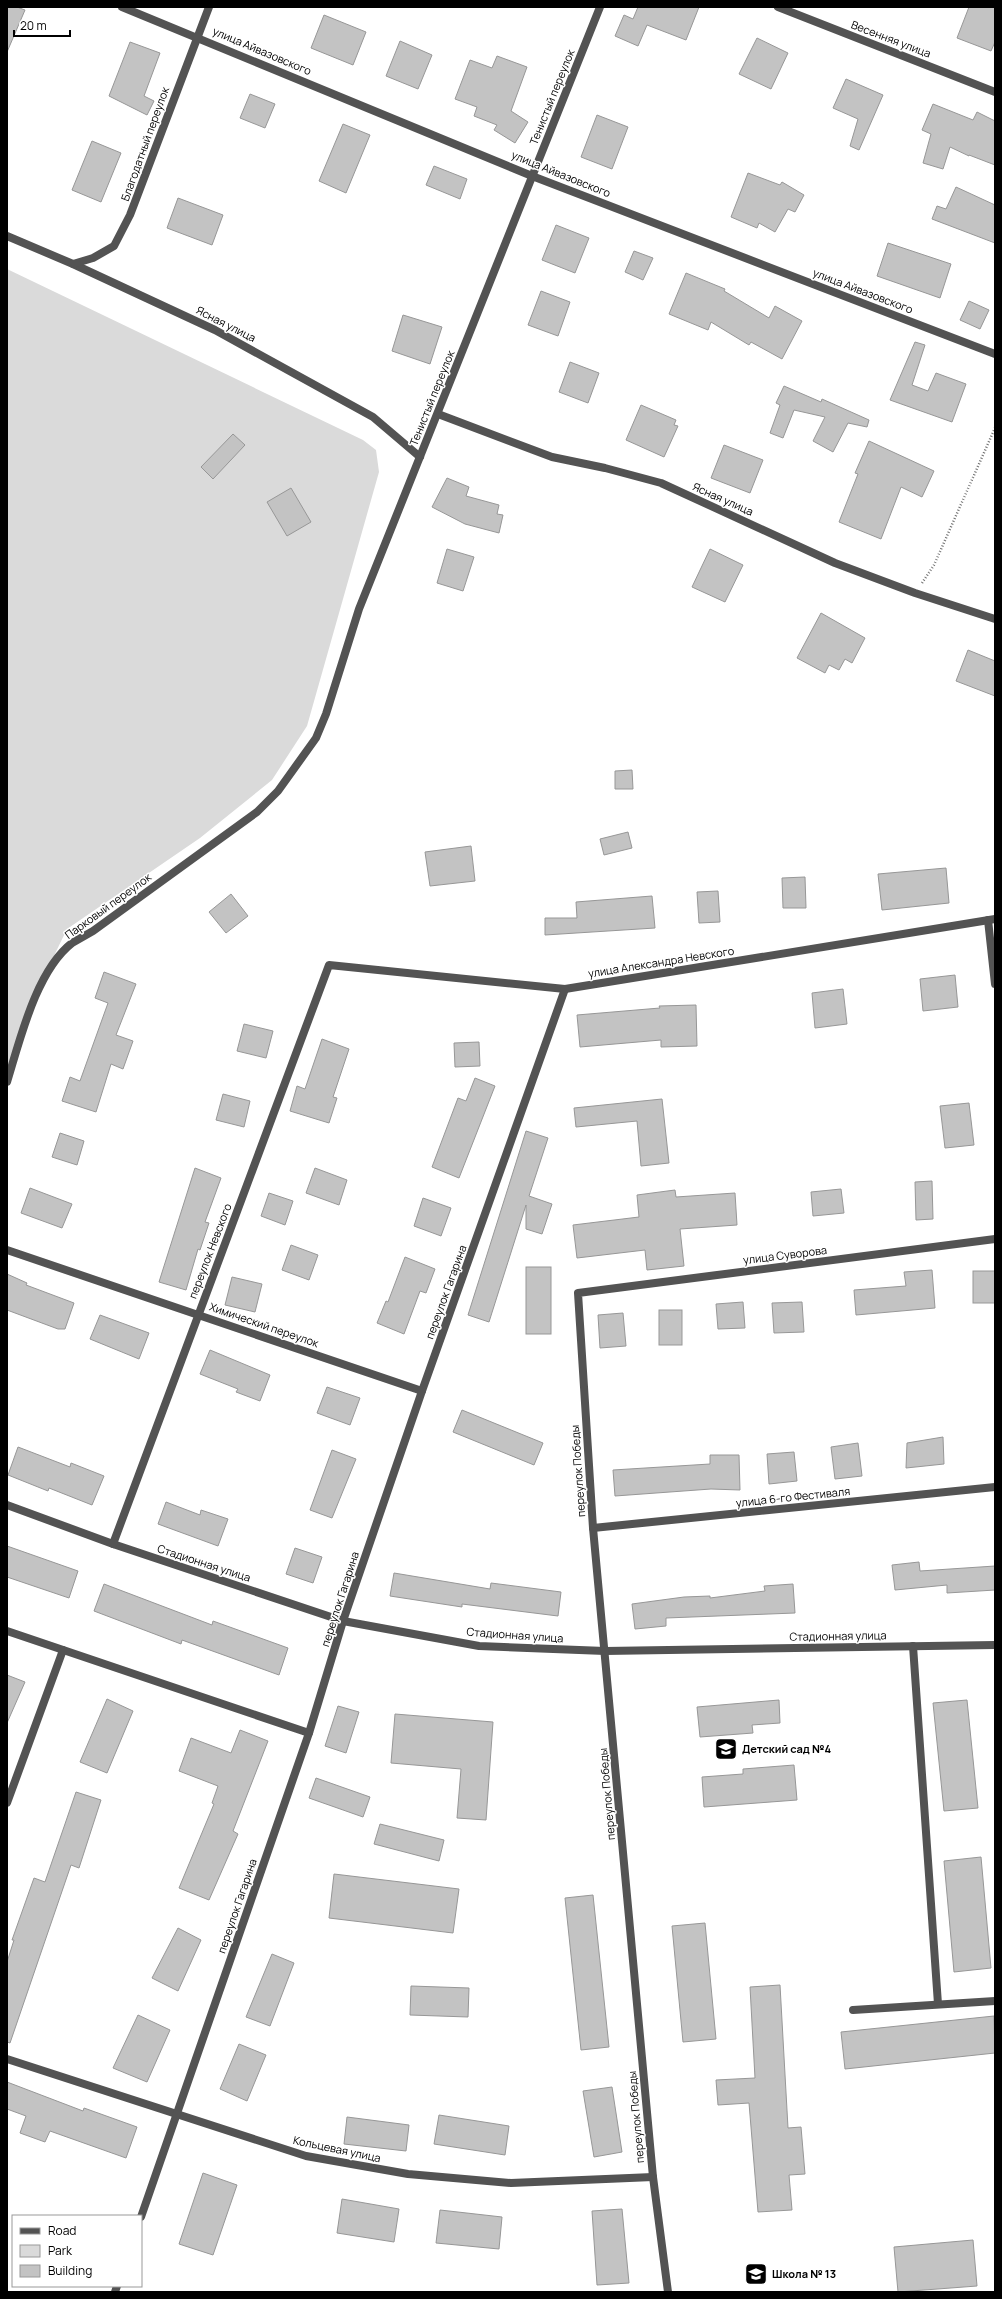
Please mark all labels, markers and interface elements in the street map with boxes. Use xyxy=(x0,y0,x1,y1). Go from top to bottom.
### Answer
scale bar xyxy=(14,12,70,38)
street label: Весенняя улица xyxy=(849,16,933,61)
text: 20 m xyxy=(20,17,47,34)
street label: улица Айвазовского xyxy=(211,23,314,78)
street label: Тенистый переулок xyxy=(526,46,578,147)
street label: Благодатный переулок xyxy=(117,84,172,203)
street label: улица Айвазовского xyxy=(509,147,614,201)
street label: улица Айвазовского xyxy=(811,265,916,317)
street label: Ясная улица xyxy=(194,302,259,345)
street label: Тенистый переулок xyxy=(406,347,458,448)
street label: Ясная улица xyxy=(690,478,756,519)
street label: Парковый переулок xyxy=(62,869,154,942)
street label: улица Александра Невского xyxy=(587,942,736,980)
street label: переулок Невского xyxy=(184,1201,235,1301)
street label: улица Суворова xyxy=(742,1242,828,1267)
street label: переулок Гагарина xyxy=(422,1243,470,1341)
street label: Химический переулок xyxy=(207,1299,321,1350)
street label: переулок Победы xyxy=(567,1424,588,1518)
street label: улица 6-го Фестиваля xyxy=(735,1483,851,1510)
street label: Стадионная улица xyxy=(156,1540,253,1585)
street label: переулок Гагарина xyxy=(317,1549,362,1648)
street label: Стадионная улица xyxy=(466,1624,564,1645)
street label: Стадионная улица xyxy=(789,1627,887,1644)
school or university icon: Детский сад №4 xyxy=(713,1736,739,1762)
place label: Детский сад №4 xyxy=(742,1741,831,1756)
street label: переулок Победы xyxy=(595,1747,618,1841)
street label: переулок Гагарина xyxy=(213,1857,260,1955)
street label: переулок Победы xyxy=(624,2070,647,2164)
street label: Кольцевая улица xyxy=(292,2132,382,2165)
legend xyxy=(12,2215,142,2287)
text: Road xyxy=(48,2222,76,2239)
text: Park xyxy=(48,2242,73,2259)
school or university icon: Школа № 13 xyxy=(743,2261,769,2287)
text: Building xyxy=(48,2262,92,2279)
place label: Школа № 13 xyxy=(772,2266,836,2281)

